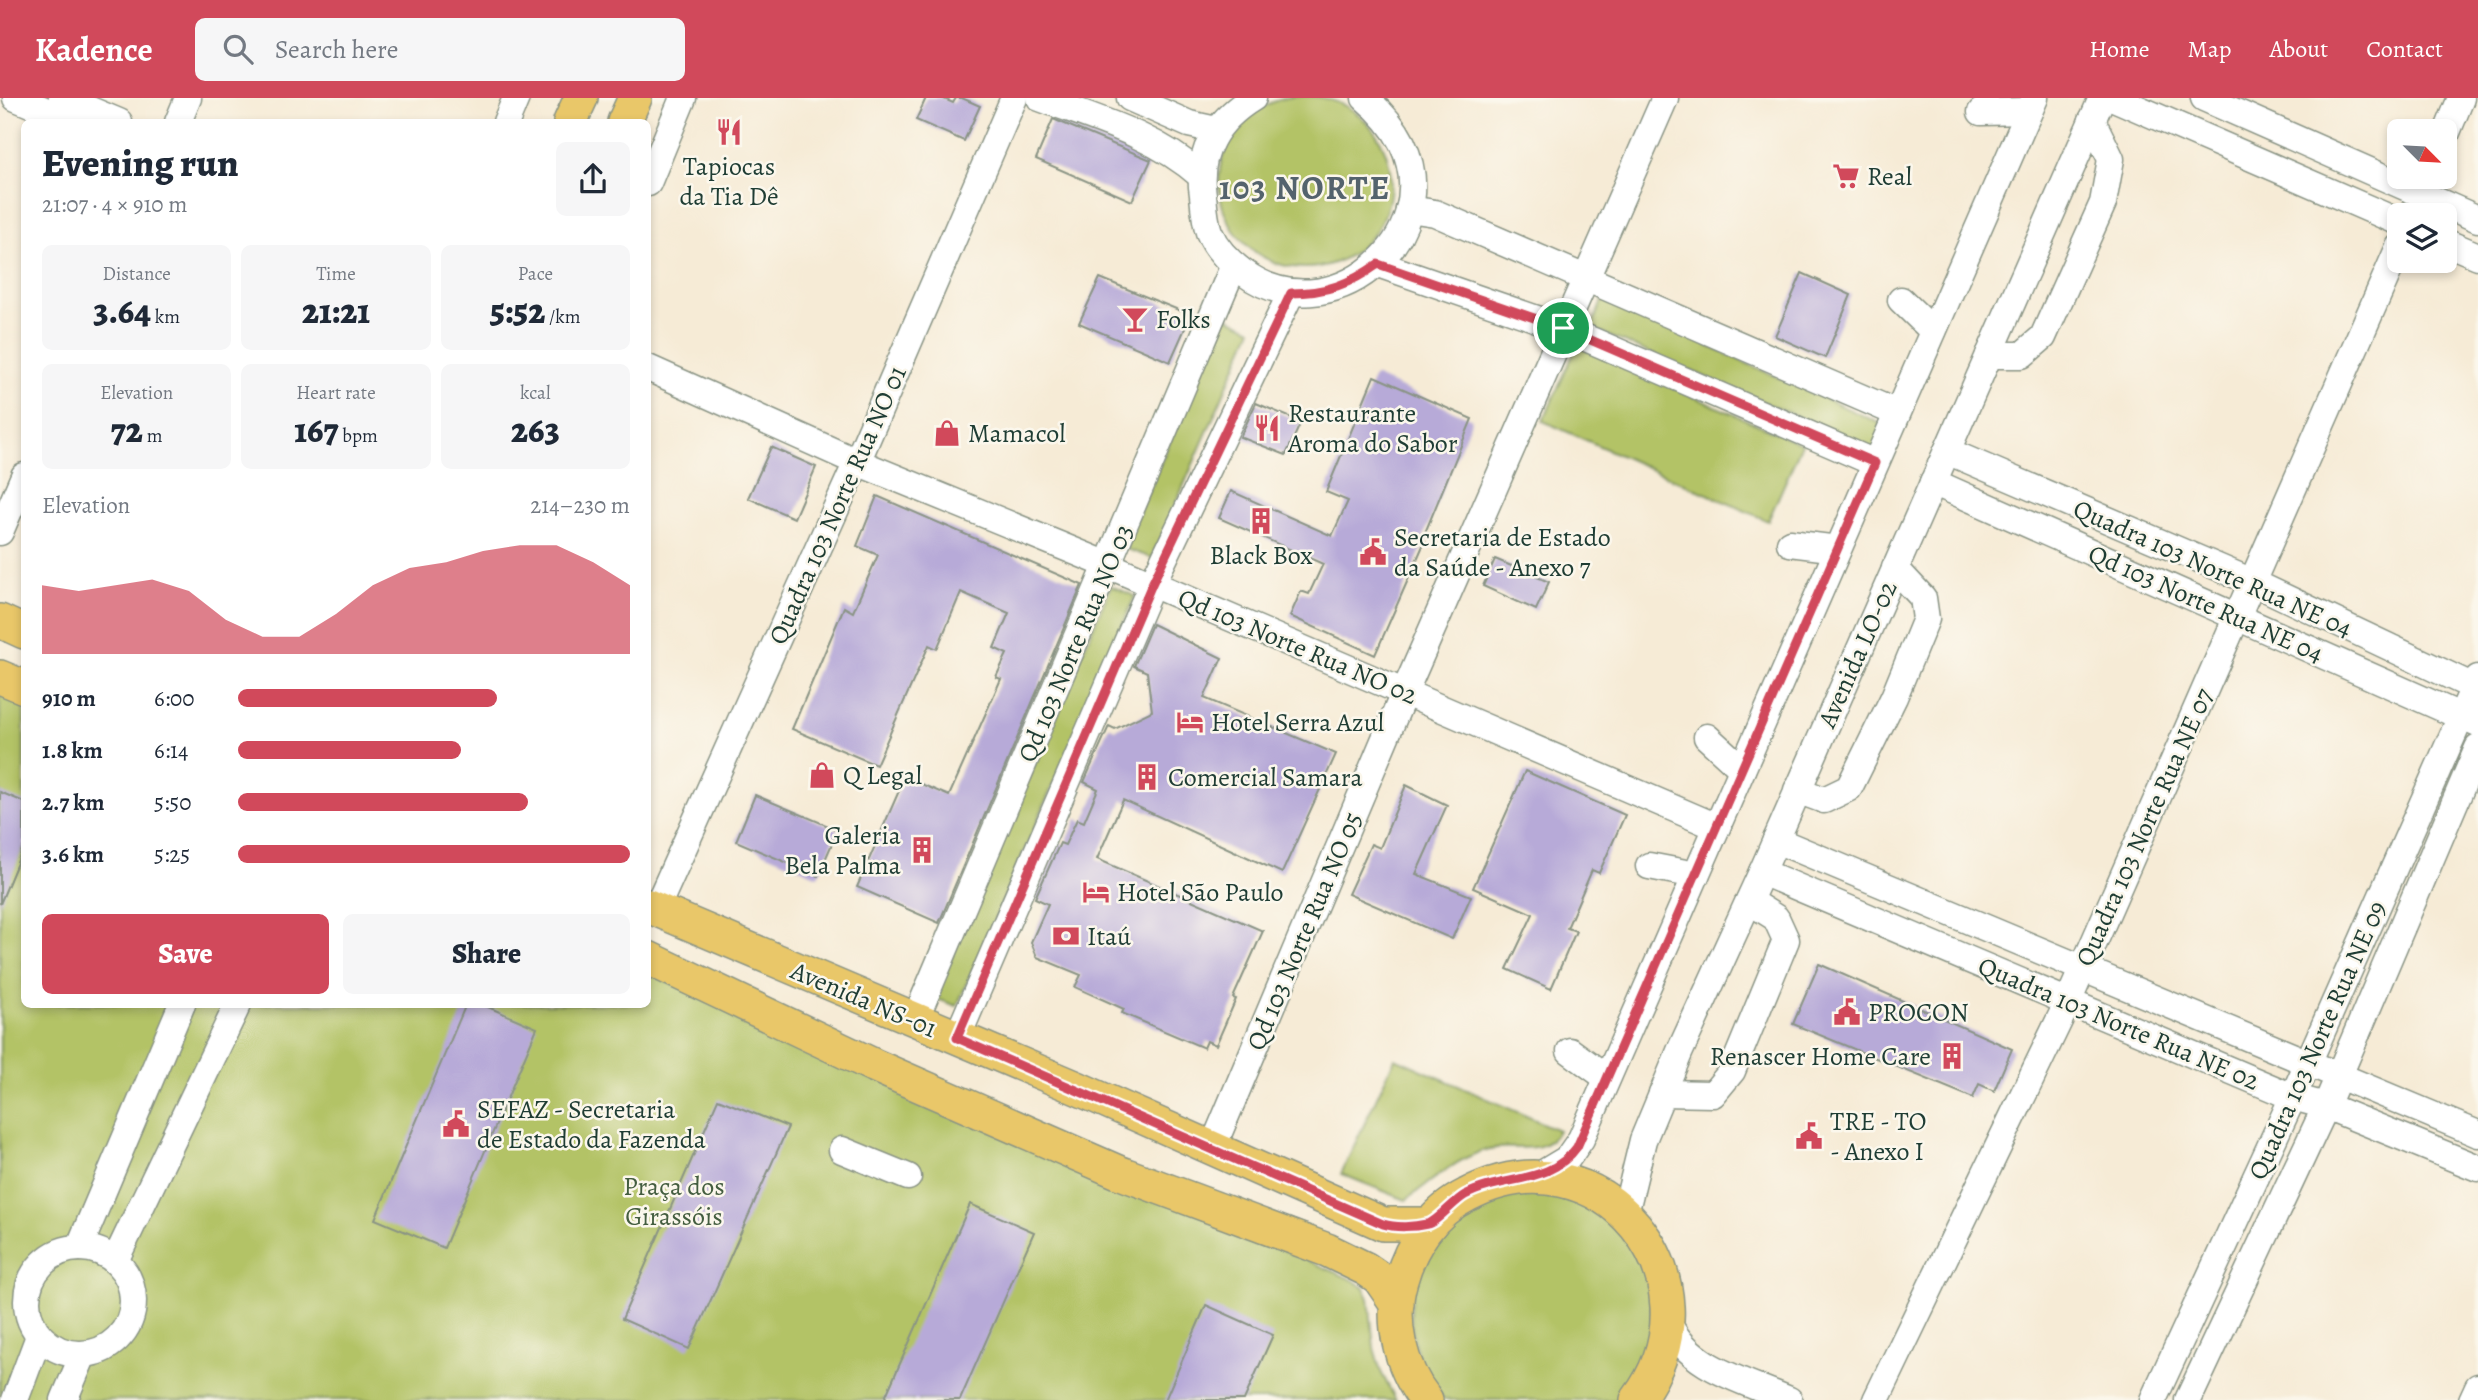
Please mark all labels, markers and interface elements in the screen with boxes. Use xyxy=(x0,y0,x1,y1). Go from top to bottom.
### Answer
search box xyxy=(195,18,685,81)
text: Kadence xyxy=(35,27,153,72)
icon: search xyxy=(219,30,257,68)
text: Search here xyxy=(275,32,398,67)
text: Home xyxy=(2089,33,2150,65)
text: Map xyxy=(2188,33,2232,65)
text: About xyxy=(2270,33,2328,65)
text: Contact xyxy=(2366,33,2443,65)
restaurant icon: Tapiocas da Tia Dê xyxy=(714,117,744,147)
north arrow xyxy=(2387,119,2457,189)
map controls xyxy=(2387,119,2457,273)
text: Evening run xyxy=(42,137,239,189)
button: share xyxy=(556,142,630,216)
place label: Tapiocas da Tia Dê xyxy=(679,149,779,214)
place label: Real xyxy=(1867,159,1912,194)
supermarket icon: Real xyxy=(1831,161,1861,191)
district label: 103 NORTE xyxy=(1219,165,1391,210)
text: 21:07 · 4 × 910 m xyxy=(42,189,187,220)
button: layers xyxy=(2387,203,2457,273)
text: Distance xyxy=(103,261,171,287)
text: Time xyxy=(316,261,356,287)
text: Pace xyxy=(518,261,553,287)
text: 3.64 xyxy=(93,287,151,335)
text: 21:21 xyxy=(302,287,370,335)
text: 5:52 xyxy=(490,287,545,335)
pin xyxy=(1533,298,1593,358)
place label: Folks xyxy=(1156,302,1211,337)
text: km xyxy=(151,304,180,330)
text: /km xyxy=(545,304,581,330)
bar icon: Folks xyxy=(1120,304,1150,334)
icon: arrive xyxy=(1544,309,1582,347)
street label: Quadra 103 Norte Rua NO 01 xyxy=(760,360,915,650)
text: Elevation xyxy=(100,380,173,406)
text: Heart rate xyxy=(296,380,376,406)
text: kcal xyxy=(520,380,551,406)
place label: Restaurante Aroma do Sabor xyxy=(1287,396,1458,461)
text: 72 xyxy=(111,406,143,454)
text: 167 xyxy=(294,406,339,454)
text: 263 xyxy=(511,406,560,454)
restaurant icon: Restaurante Aroma do Sabor xyxy=(1252,413,1282,443)
place label: Mamacol xyxy=(968,416,1066,451)
shop icon: Mamacol xyxy=(932,418,962,448)
text: m xyxy=(143,423,163,449)
text: bpm xyxy=(339,423,378,449)
text: Elevation xyxy=(42,490,130,521)
text: 214–230 m xyxy=(530,490,630,521)
street label: Quadra 103 Norte Rua NE 04 xyxy=(2068,491,2358,646)
building icon: Black Box xyxy=(1246,506,1276,536)
street label: Qd 103 Norte Rua NO 03 xyxy=(1009,519,1141,768)
place label: Secretaria de Estado da Saúde - Anexo 7 xyxy=(1394,520,1611,585)
street label: Qd 103 Norte Rua NE 04 xyxy=(2083,536,2329,671)
public building icon: Secretaria de Estado da Saúde - Anexo 7 xyxy=(1358,537,1388,567)
place label: Black Box xyxy=(1209,538,1313,573)
street label: Avenida LO-02 xyxy=(1809,575,1905,734)
street label: Qd 103 Norte Rua NO 02 xyxy=(1173,580,1423,713)
text: 910 m xyxy=(42,683,96,714)
text: 6:00 xyxy=(154,683,195,714)
street label: Quadra 103 Norte Rua NE 07 xyxy=(2067,683,2222,972)
place label: Hotel Serra Azul xyxy=(1211,705,1384,740)
hotel icon: Hotel Serra Azul xyxy=(1175,707,1205,737)
text: 1.8 km xyxy=(42,735,103,766)
text: 6:14 xyxy=(154,735,188,766)
place label: Q Legal xyxy=(843,758,922,793)
shop icon: Q Legal xyxy=(807,760,837,790)
place label: Comercial Samara xyxy=(1168,760,1363,795)
building icon: Comercial Samara xyxy=(1132,762,1162,792)
text: 2.7 km xyxy=(42,787,104,818)
text: 5:50 xyxy=(154,787,192,818)
street label: Qd 103 Norte Rua NO 05 xyxy=(1238,807,1371,1056)
place label: Galeria Bela Palma xyxy=(784,818,901,883)
building icon: Galeria Bela Palma xyxy=(907,835,937,865)
text: 3.6 km xyxy=(42,839,104,870)
text: 5:25 xyxy=(154,839,190,870)
place label: Hotel São Paulo xyxy=(1117,875,1284,910)
hotel icon: Hotel São Paulo xyxy=(1081,877,1111,907)
street label: Quadra 103 Norte Rua NE 09 xyxy=(2240,895,2395,1185)
button: Save xyxy=(42,914,329,994)
button: Share xyxy=(343,914,630,994)
place label: Itaú xyxy=(1087,919,1132,954)
bank icon: Itaú xyxy=(1051,921,1081,951)
street label: Quadra 103 Norte Rua NE 02 xyxy=(1973,948,2265,1099)
street label: Avenida NS-01 xyxy=(785,953,942,1046)
place label: PROCON xyxy=(1868,995,1969,1030)
public building icon: PROCON xyxy=(1832,997,1862,1027)
place label: Renascer Home Care xyxy=(1710,1039,1931,1074)
building icon: Renascer Home Care xyxy=(1937,1041,1967,1071)
place label: SEFAZ - Secretaria de Estado da Fazenda xyxy=(477,1092,706,1157)
place label: TRE - TO - Anexo I xyxy=(1830,1104,1926,1169)
public building icon: SEFAZ - Secretaria de Estado da Fazenda xyxy=(441,1109,471,1139)
public building icon: TRE - TO - Anexo I xyxy=(1794,1121,1824,1151)
park label: Praça dos Girassóis xyxy=(623,1169,725,1234)

